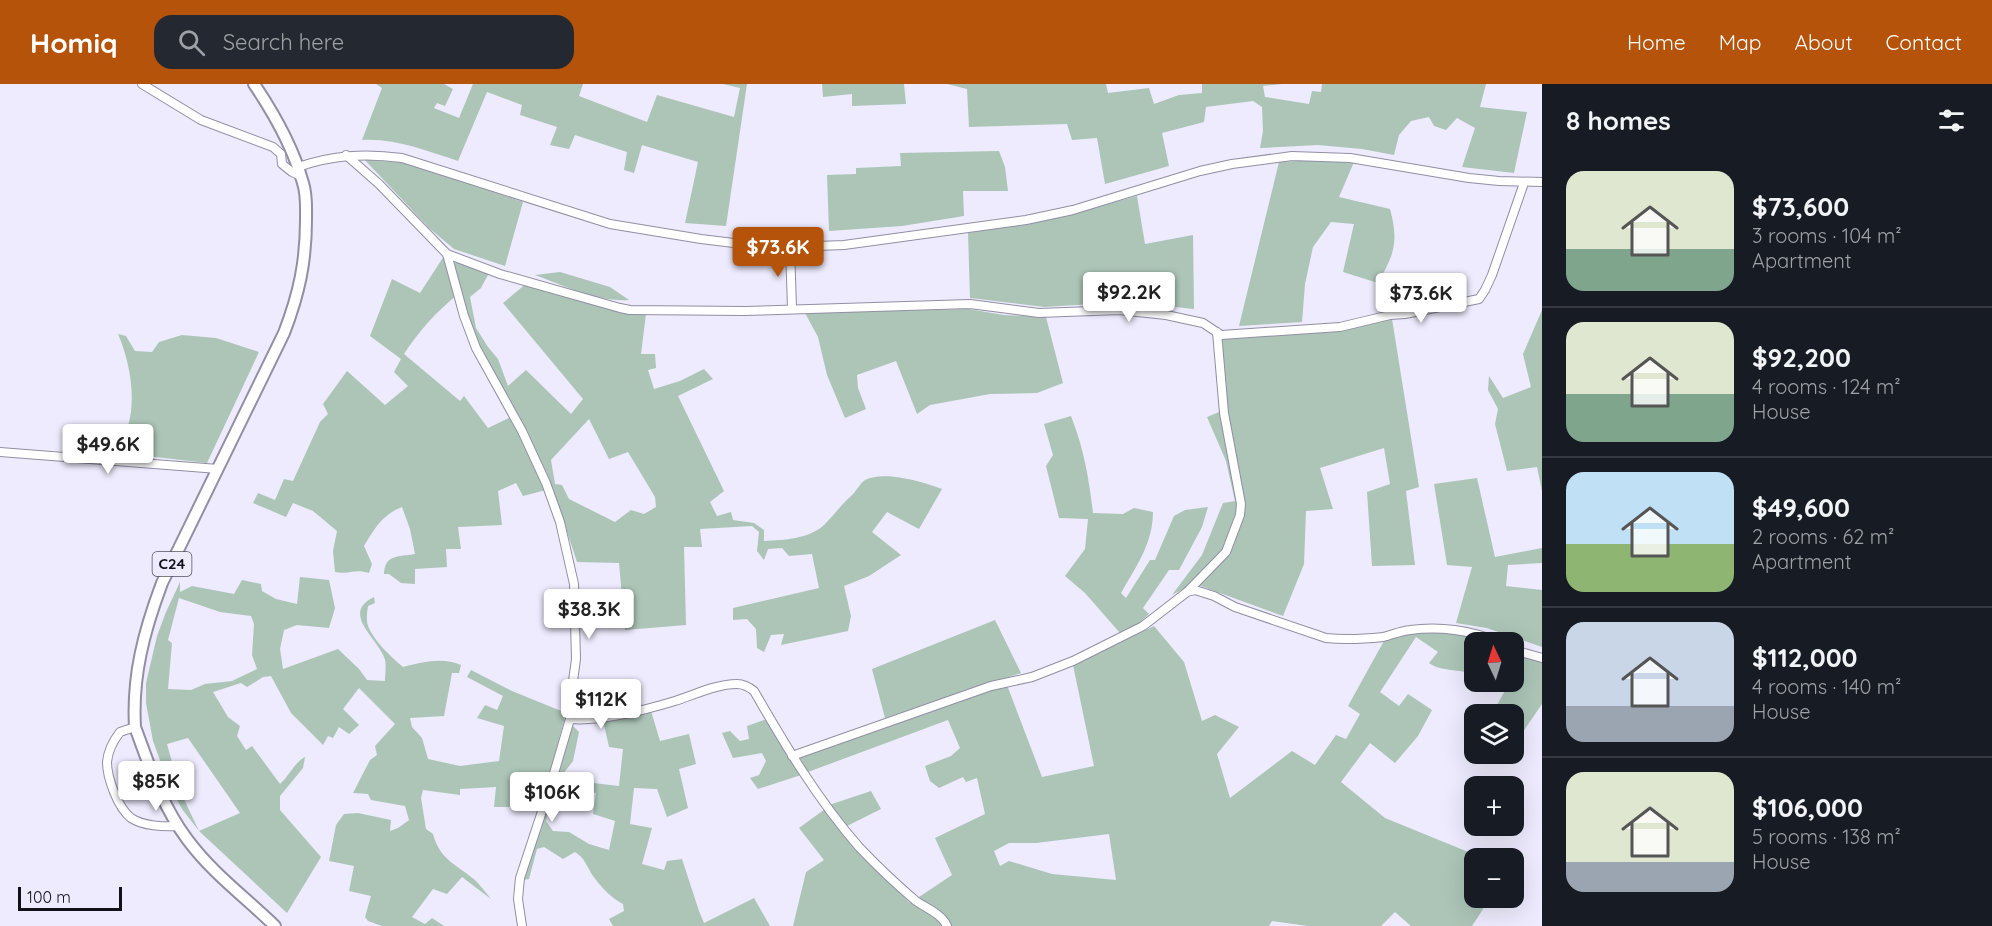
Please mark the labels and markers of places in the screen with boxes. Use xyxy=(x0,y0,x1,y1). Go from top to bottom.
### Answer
pin: $73.6K xyxy=(729,227,827,278)
pin: $92.2K xyxy=(1080,272,1178,323)
pin: $73.6K xyxy=(1372,273,1470,324)
pin: $49.6K xyxy=(59,424,157,475)
pin: $38.3K xyxy=(540,589,638,640)
pin: $112K xyxy=(559,679,643,730)
pin: $85K xyxy=(120,761,192,812)
pin: $106K xyxy=(510,772,594,823)

